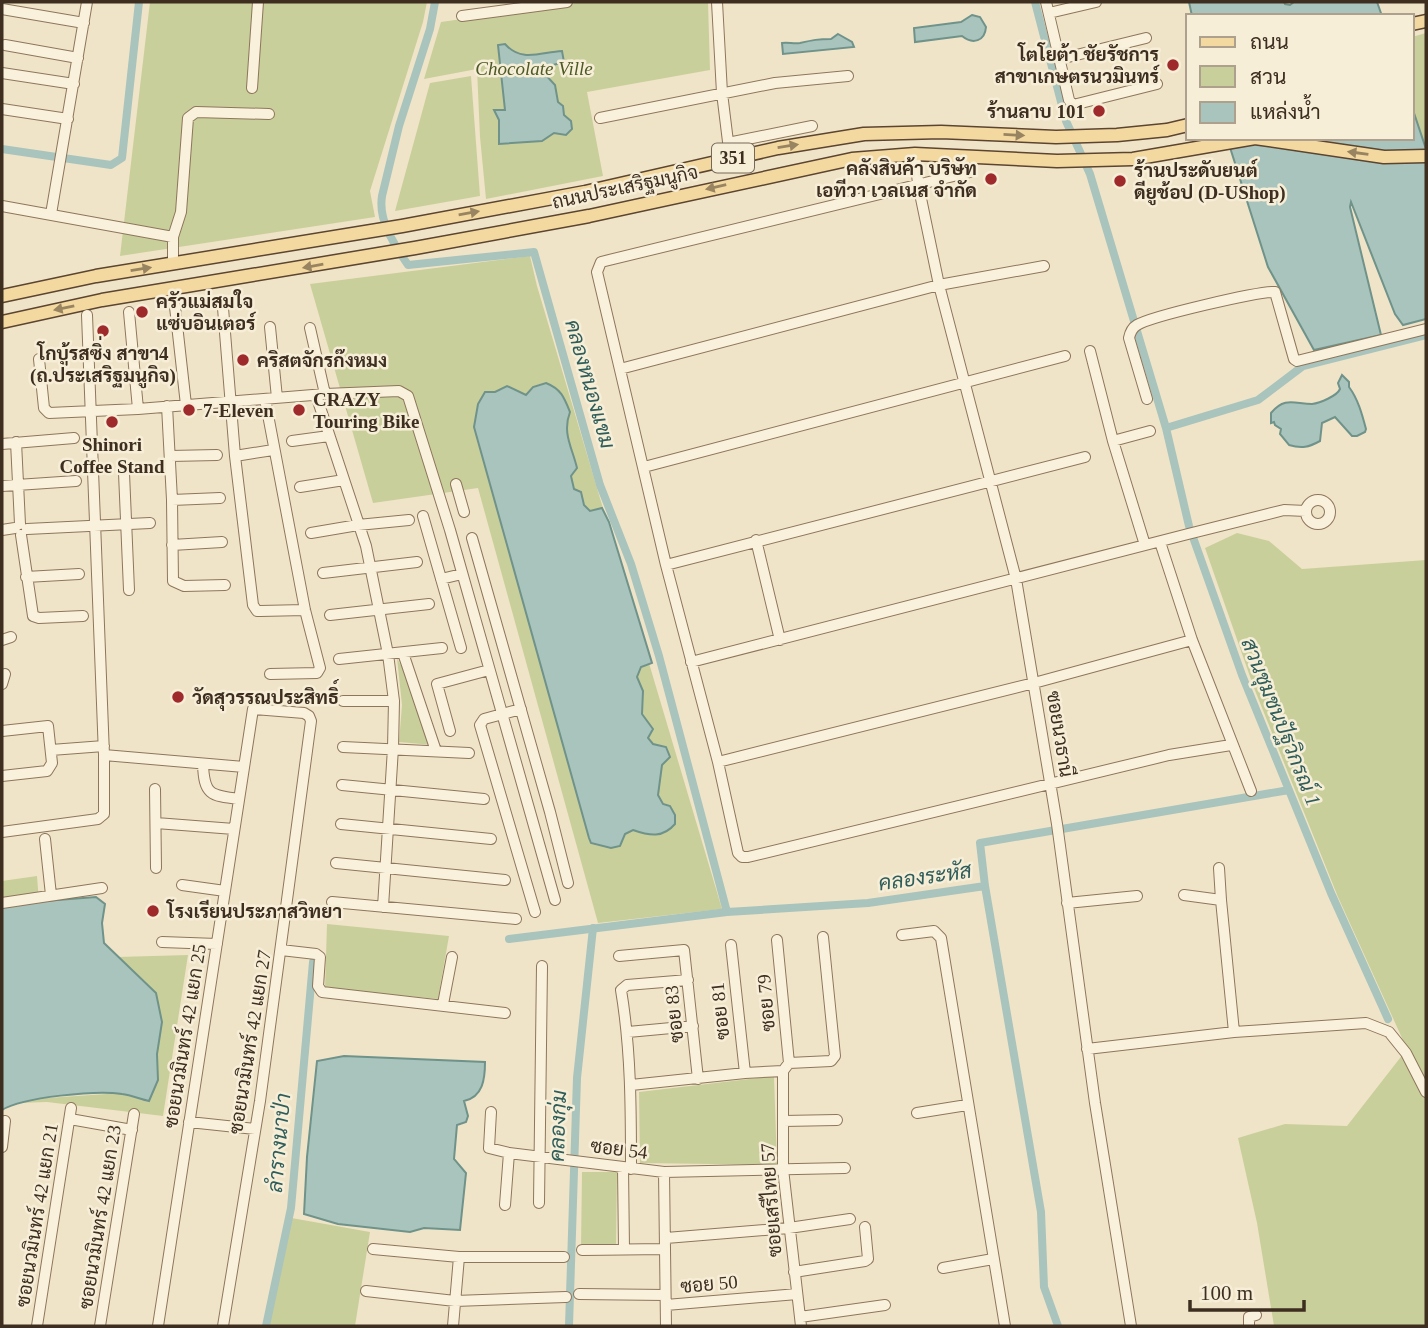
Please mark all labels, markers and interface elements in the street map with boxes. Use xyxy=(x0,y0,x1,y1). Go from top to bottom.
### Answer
legend xyxy=(1186,14,1414,140)
text: ถนน xyxy=(1250,30,1289,54)
place label: โตโยต้า ชัยรัชการ สาขาเกษตรนวมินทร์ xyxy=(994,42,1160,87)
marker: โตโยต้า ชัยรัชการ สาขาเกษตรนวมินทร์ xyxy=(1165,57,1181,73)
park label: Chocolate Ville xyxy=(475,58,593,79)
text: สวน xyxy=(1250,65,1286,89)
text: แหล่งน้ำ xyxy=(1250,94,1321,124)
place label: ร้านลาบ 101 xyxy=(987,100,1085,122)
marker: ร้านลาบ 101 xyxy=(1091,103,1107,119)
one-way arrow xyxy=(1003,129,1025,140)
one-way arrow xyxy=(777,140,799,151)
road number: 351 xyxy=(712,144,754,173)
one-way arrow xyxy=(1347,147,1369,158)
place label: คลังสินค้า บริษัท เอทีวา เวลเนส จำกัด xyxy=(816,157,977,201)
place label: ร้านประดับยนต์ ดียูช้อป (D-UShop) xyxy=(1134,158,1286,206)
street label: ถนนประเสริฐมนูกิจ xyxy=(550,161,701,216)
marker: คลังสินค้า บริษัท เอทีวา เวลเนส จำกัด xyxy=(983,171,999,187)
marker: ร้านประดับยนต์ ดียูช้อป (D-UShop) xyxy=(1112,173,1128,189)
one-way arrow xyxy=(705,182,727,193)
one-way arrow xyxy=(458,208,480,219)
one-way arrow xyxy=(302,260,324,271)
one-way arrow xyxy=(130,263,152,274)
place label: ครัวแม่สมใจ แซ่บอินเตอร์ xyxy=(156,289,257,334)
one-way arrow xyxy=(53,303,75,314)
marker: ครัวแม่สมใจ แซ่บอินเตอร์ xyxy=(134,304,150,320)
water label: คลองหนองแขม xyxy=(560,317,620,451)
marker: โกบู้รสซิ่ง สาขา4 (ถ.ประเสริฐมนูกิจ) xyxy=(95,323,111,339)
place label: โกบู้รสซิ่ง สาขา4 (ถ.ประเสริฐมนูกิจ) xyxy=(30,336,176,389)
place label: คริสตจักรก๊งหมง xyxy=(257,348,387,371)
marker: คริสตจักรก๊งหมง xyxy=(235,352,251,368)
place label: CRAZY Touring Bike xyxy=(313,389,419,432)
place label: 7-Eleven xyxy=(203,400,274,421)
marker: 7-Eleven xyxy=(181,402,197,418)
marker: CRAZY Touring Bike xyxy=(291,402,307,418)
marker: Shinori Coffee Stand xyxy=(104,414,120,430)
place label: Shinori Coffee Stand xyxy=(59,434,165,477)
water label: สวนชุมชนปัฐวิกรณ์ 1 xyxy=(1234,634,1328,810)
place label: วัดสุวรรณประสิทธิ์ xyxy=(192,679,339,712)
marker: วัดสุวรรณประสิทธิ์ xyxy=(170,689,186,705)
street label: ซอยนวธานี xyxy=(1043,689,1079,779)
water label: คลองระหัส xyxy=(877,858,974,895)
place label: โรงเรียนประภาสวิทยา xyxy=(166,899,342,922)
marker: โรงเรียนประภาสวิทยา xyxy=(145,903,161,919)
street label: ซอยนวมินทร์ 42 แยก 25 xyxy=(158,942,210,1130)
street label: ซอยนวมินทร์ 42 แยก 27 xyxy=(223,948,275,1136)
street label: ซอย 79 xyxy=(753,973,779,1033)
street label: ซอย 81 xyxy=(707,981,733,1041)
street label: ซอย 83 xyxy=(661,984,687,1044)
water label: คลองกุ่ม xyxy=(545,1090,573,1162)
water label: ลำรางนาป่า xyxy=(262,1092,295,1194)
street label: ซอยนวมินทร์ 42 แยก 21 xyxy=(10,1121,62,1309)
street label: ซอยนวมินทร์ 42 แยก 23 xyxy=(73,1123,125,1311)
street label: ซอย 54 xyxy=(589,1135,649,1163)
street label: ซอยเสรีไทย 57 xyxy=(755,1142,785,1258)
scale bar xyxy=(1190,1268,1304,1312)
street label: ซอย 50 xyxy=(679,1271,739,1297)
text: 100 m xyxy=(1200,1281,1253,1305)

